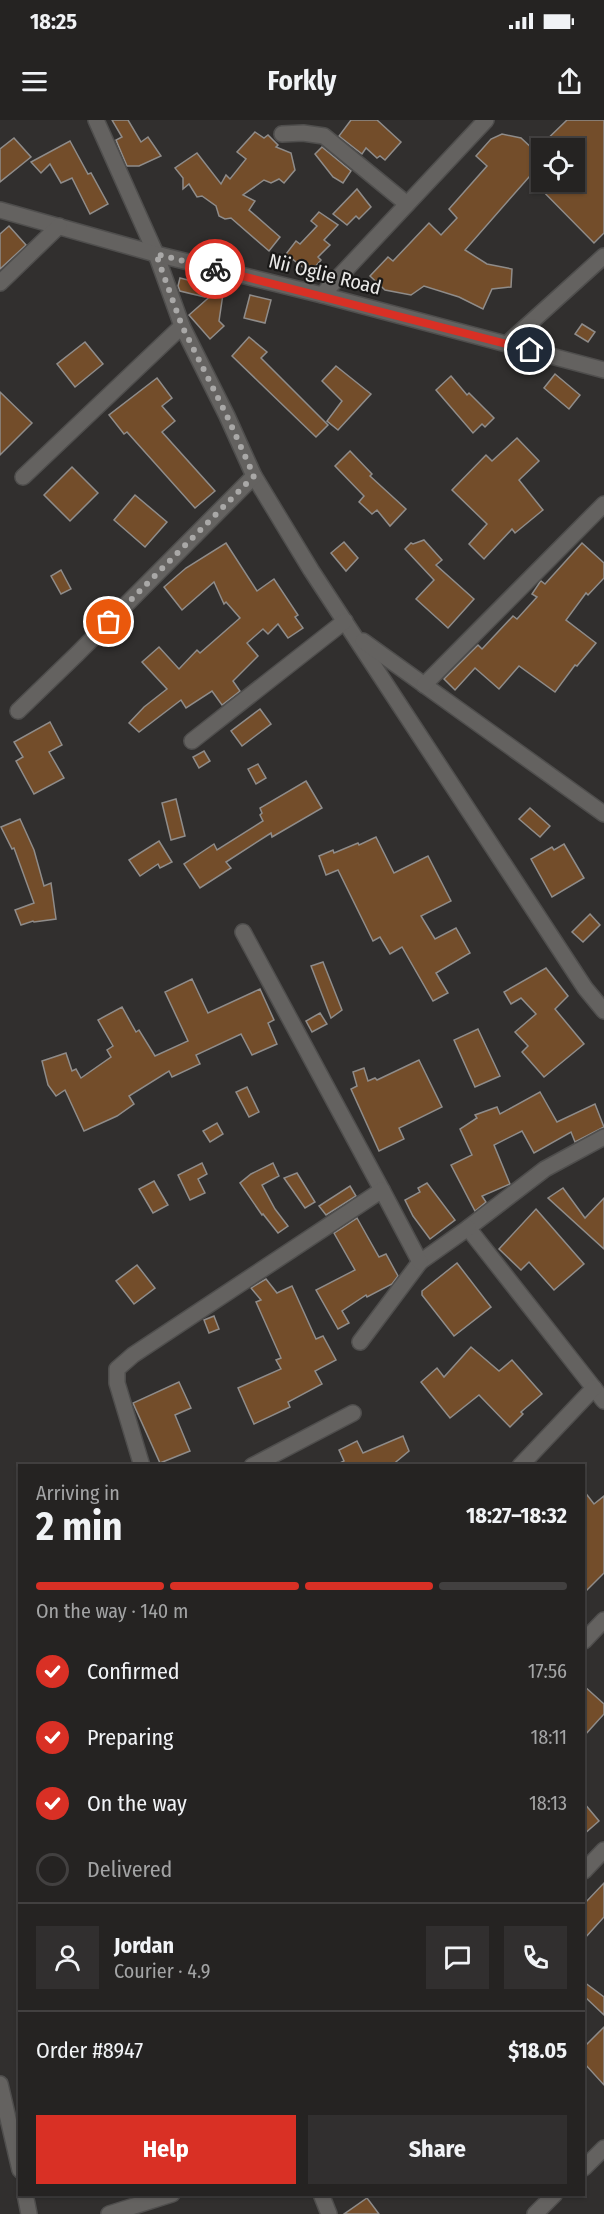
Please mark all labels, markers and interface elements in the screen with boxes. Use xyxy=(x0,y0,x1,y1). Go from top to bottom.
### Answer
text: 18:25 xyxy=(30,8,77,35)
icon: menu xyxy=(18,65,51,98)
text: Forkly xyxy=(268,65,336,97)
icon: share xyxy=(553,65,586,98)
map controls xyxy=(531,138,585,192)
button: locate xyxy=(531,138,585,192)
courier xyxy=(185,239,245,299)
street label: Nii Oglie Road xyxy=(266,248,384,300)
icon: bike xyxy=(199,253,232,286)
pin xyxy=(504,324,555,375)
icon: home xyxy=(513,333,546,366)
pin xyxy=(83,596,134,647)
icon: bag xyxy=(92,605,125,638)
text: Arriving in xyxy=(36,1481,120,1505)
text: 18:27–18:32 xyxy=(466,1502,567,1529)
text: 2 min xyxy=(36,1504,122,1550)
text: On the way · 140 m xyxy=(36,1599,188,1623)
icon: check xyxy=(36,1655,69,1688)
text: Confirmed xyxy=(87,1658,180,1685)
text: 17:56 xyxy=(528,1659,567,1683)
icon: check xyxy=(36,1721,69,1754)
text: Preparing xyxy=(87,1724,173,1751)
text: 18:11 xyxy=(530,1725,567,1749)
icon: check xyxy=(36,1787,69,1820)
text: On the way xyxy=(87,1790,187,1817)
text: 18:13 xyxy=(529,1791,567,1815)
text: Delivered xyxy=(87,1856,172,1883)
button: person xyxy=(36,1926,99,1989)
button: chat xyxy=(426,1926,489,1989)
button: phone xyxy=(504,1926,567,1989)
text: Jordan xyxy=(114,1932,174,1959)
text: Courier · 4.9 xyxy=(114,1959,210,1983)
text: Order #8947 xyxy=(36,2037,143,2064)
text: $18.05 xyxy=(508,2037,567,2064)
button: Help xyxy=(36,2115,296,2184)
button: Share xyxy=(308,2115,567,2184)

